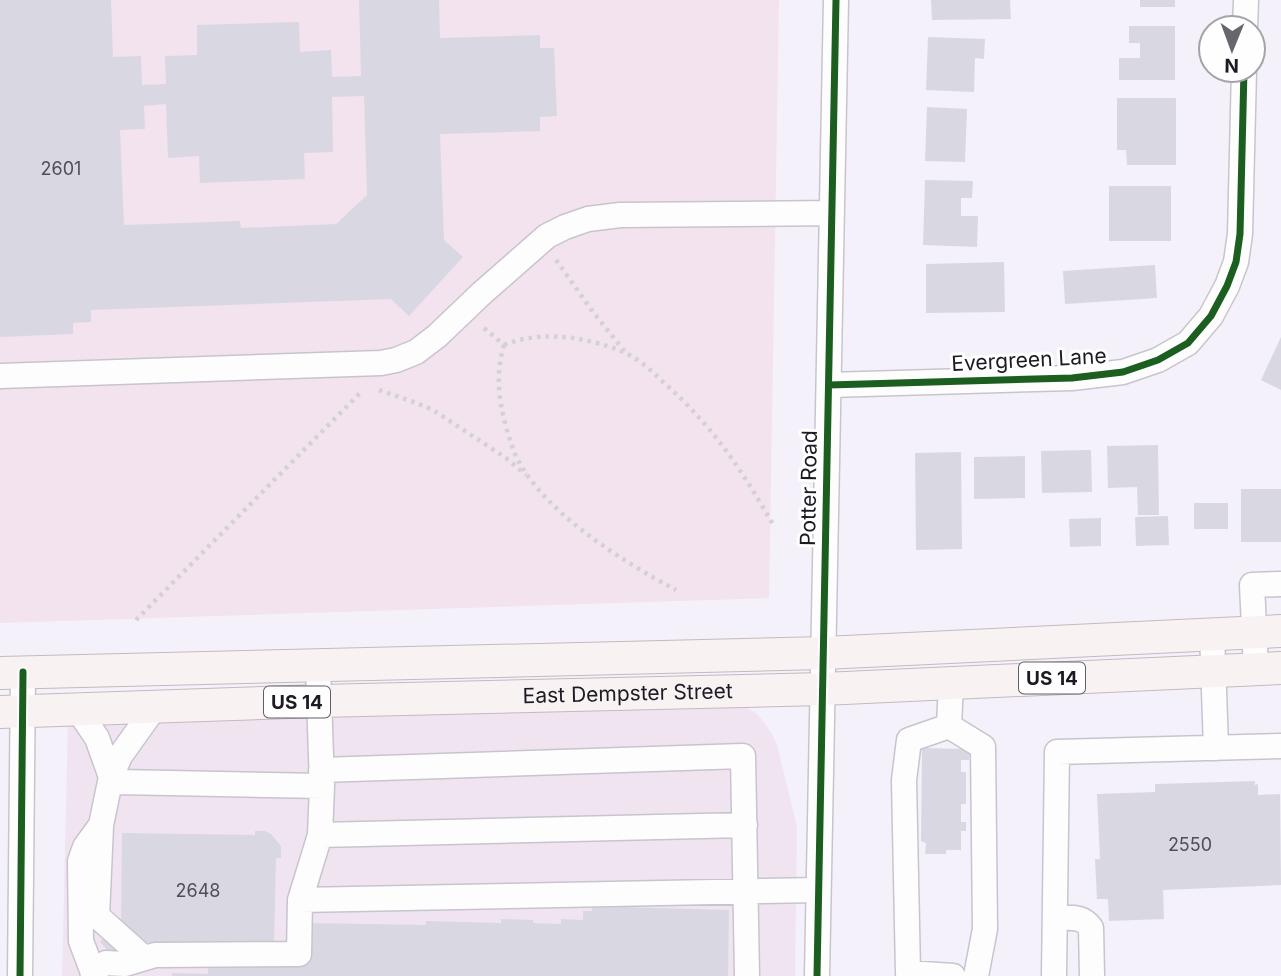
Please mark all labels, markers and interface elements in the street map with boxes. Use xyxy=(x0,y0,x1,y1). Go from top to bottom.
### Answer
north arrow xyxy=(1197,14,1267,84)
text: N xyxy=(1224,54,1239,77)
house number: 2601 xyxy=(41,158,81,179)
street label: Evergreen Lane xyxy=(951,343,1107,376)
street label: Potter Road xyxy=(795,430,822,546)
road number: US 14 xyxy=(1019,663,1085,694)
street label: East Dempster Street xyxy=(522,678,733,708)
road number: US 14 xyxy=(264,687,330,718)
house number: 2550 xyxy=(1168,834,1212,855)
house number: 2648 xyxy=(176,880,220,901)

